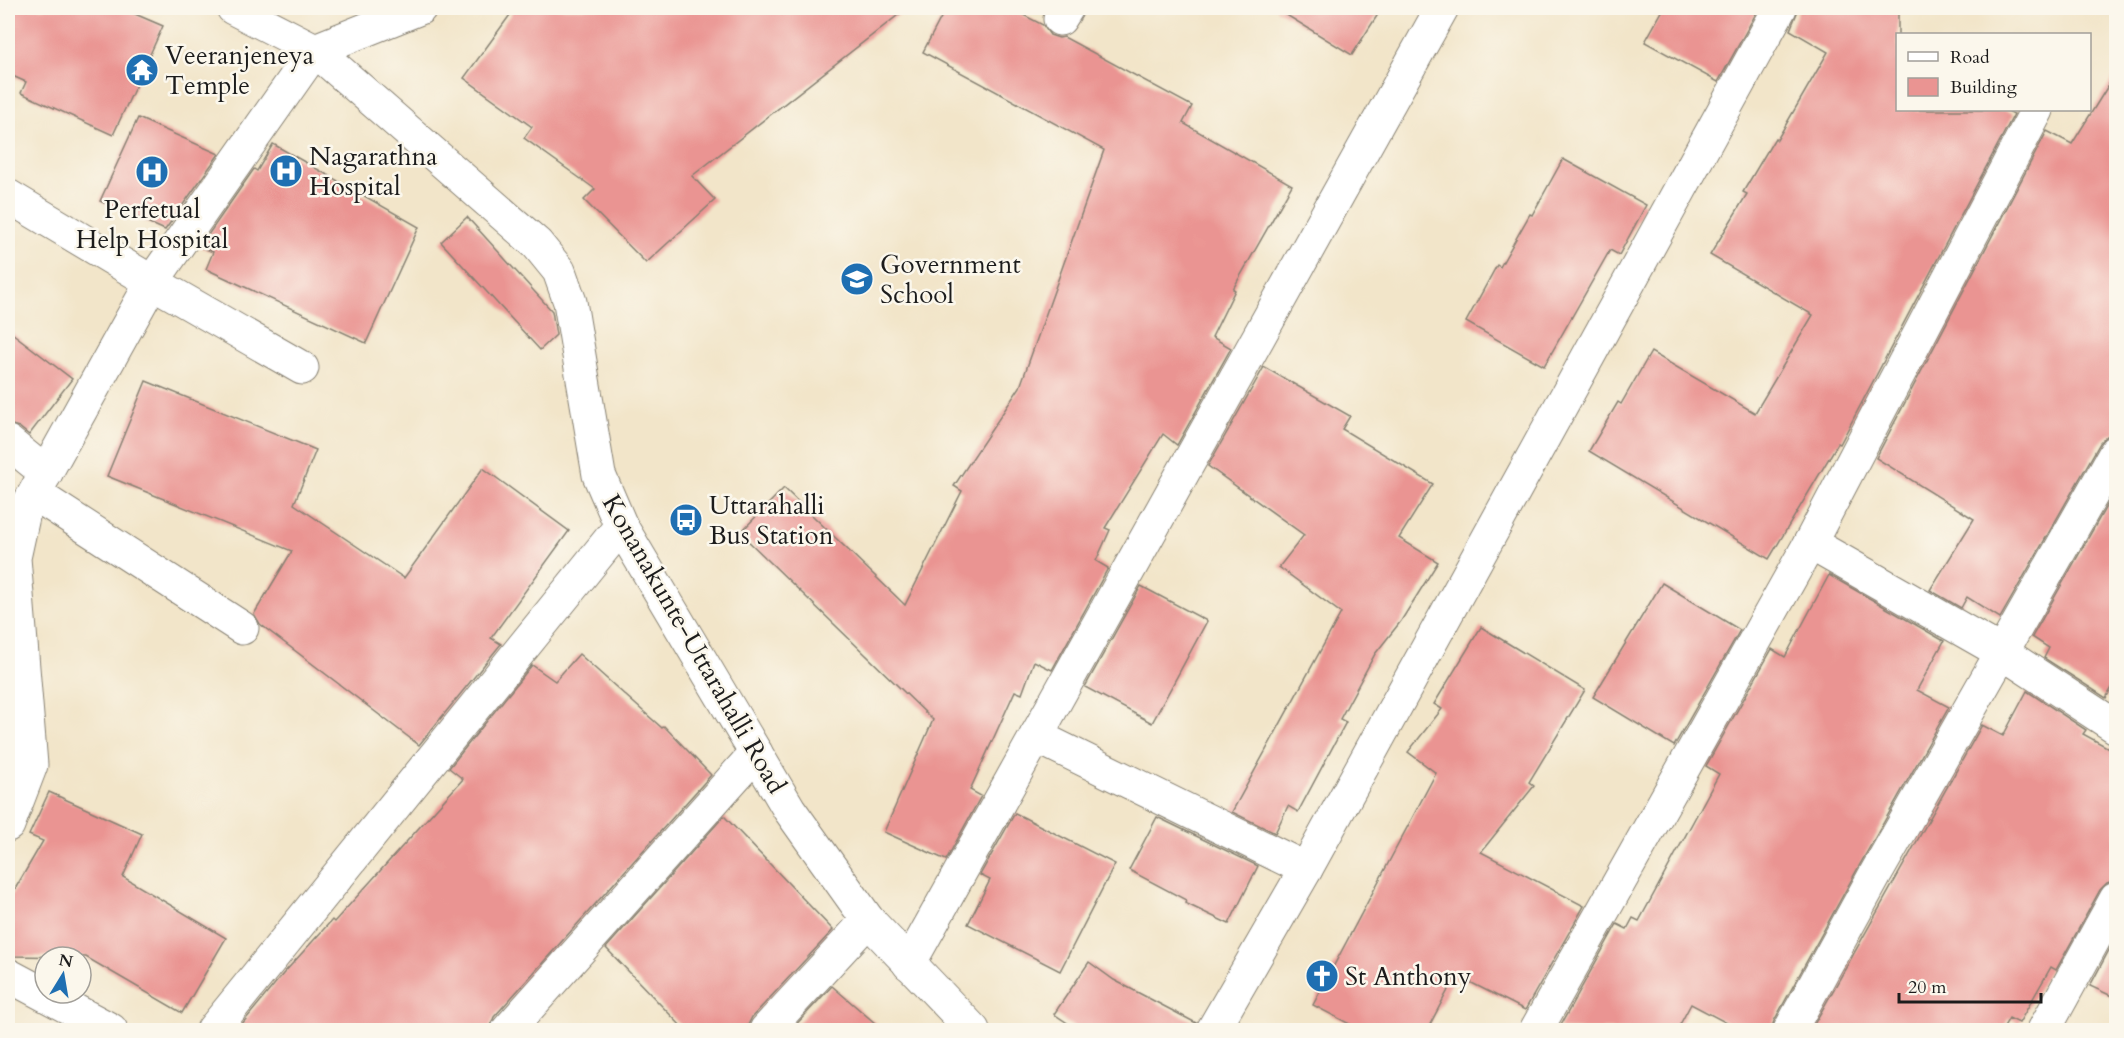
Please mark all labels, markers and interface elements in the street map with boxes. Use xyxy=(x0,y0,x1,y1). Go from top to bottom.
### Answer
legend xyxy=(1896,33,2091,111)
place label: Veeranjeneya Temple xyxy=(165,38,314,103)
text: Road xyxy=(1950,45,1990,70)
temple icon: Veeranjeneya Temple xyxy=(124,52,160,88)
text: Building xyxy=(1950,75,2018,100)
place label: Nagarathna Hospital xyxy=(309,139,437,204)
hospital icon: Nagarathna Hospital xyxy=(268,153,304,189)
hospital icon: Perfetual Help Hospital xyxy=(134,154,170,190)
place label: Perfetual Help Hospital xyxy=(76,192,229,257)
place label: Government School xyxy=(880,247,1021,312)
school or university icon: Government School xyxy=(839,261,875,297)
street label: Konanakunte-Uttarahalli Road xyxy=(594,488,794,800)
place label: Uttarahalli Bus Station xyxy=(709,488,834,553)
bus stop icon: Uttarahalli Bus Station xyxy=(668,502,704,538)
north arrow xyxy=(33,945,93,1005)
text: N xyxy=(57,949,75,973)
church icon: St Anthony xyxy=(1304,958,1340,994)
place label: St Anthony xyxy=(1345,959,1472,994)
scale bar xyxy=(1899,966,2042,1004)
text: 20 m xyxy=(1908,975,1947,1000)

